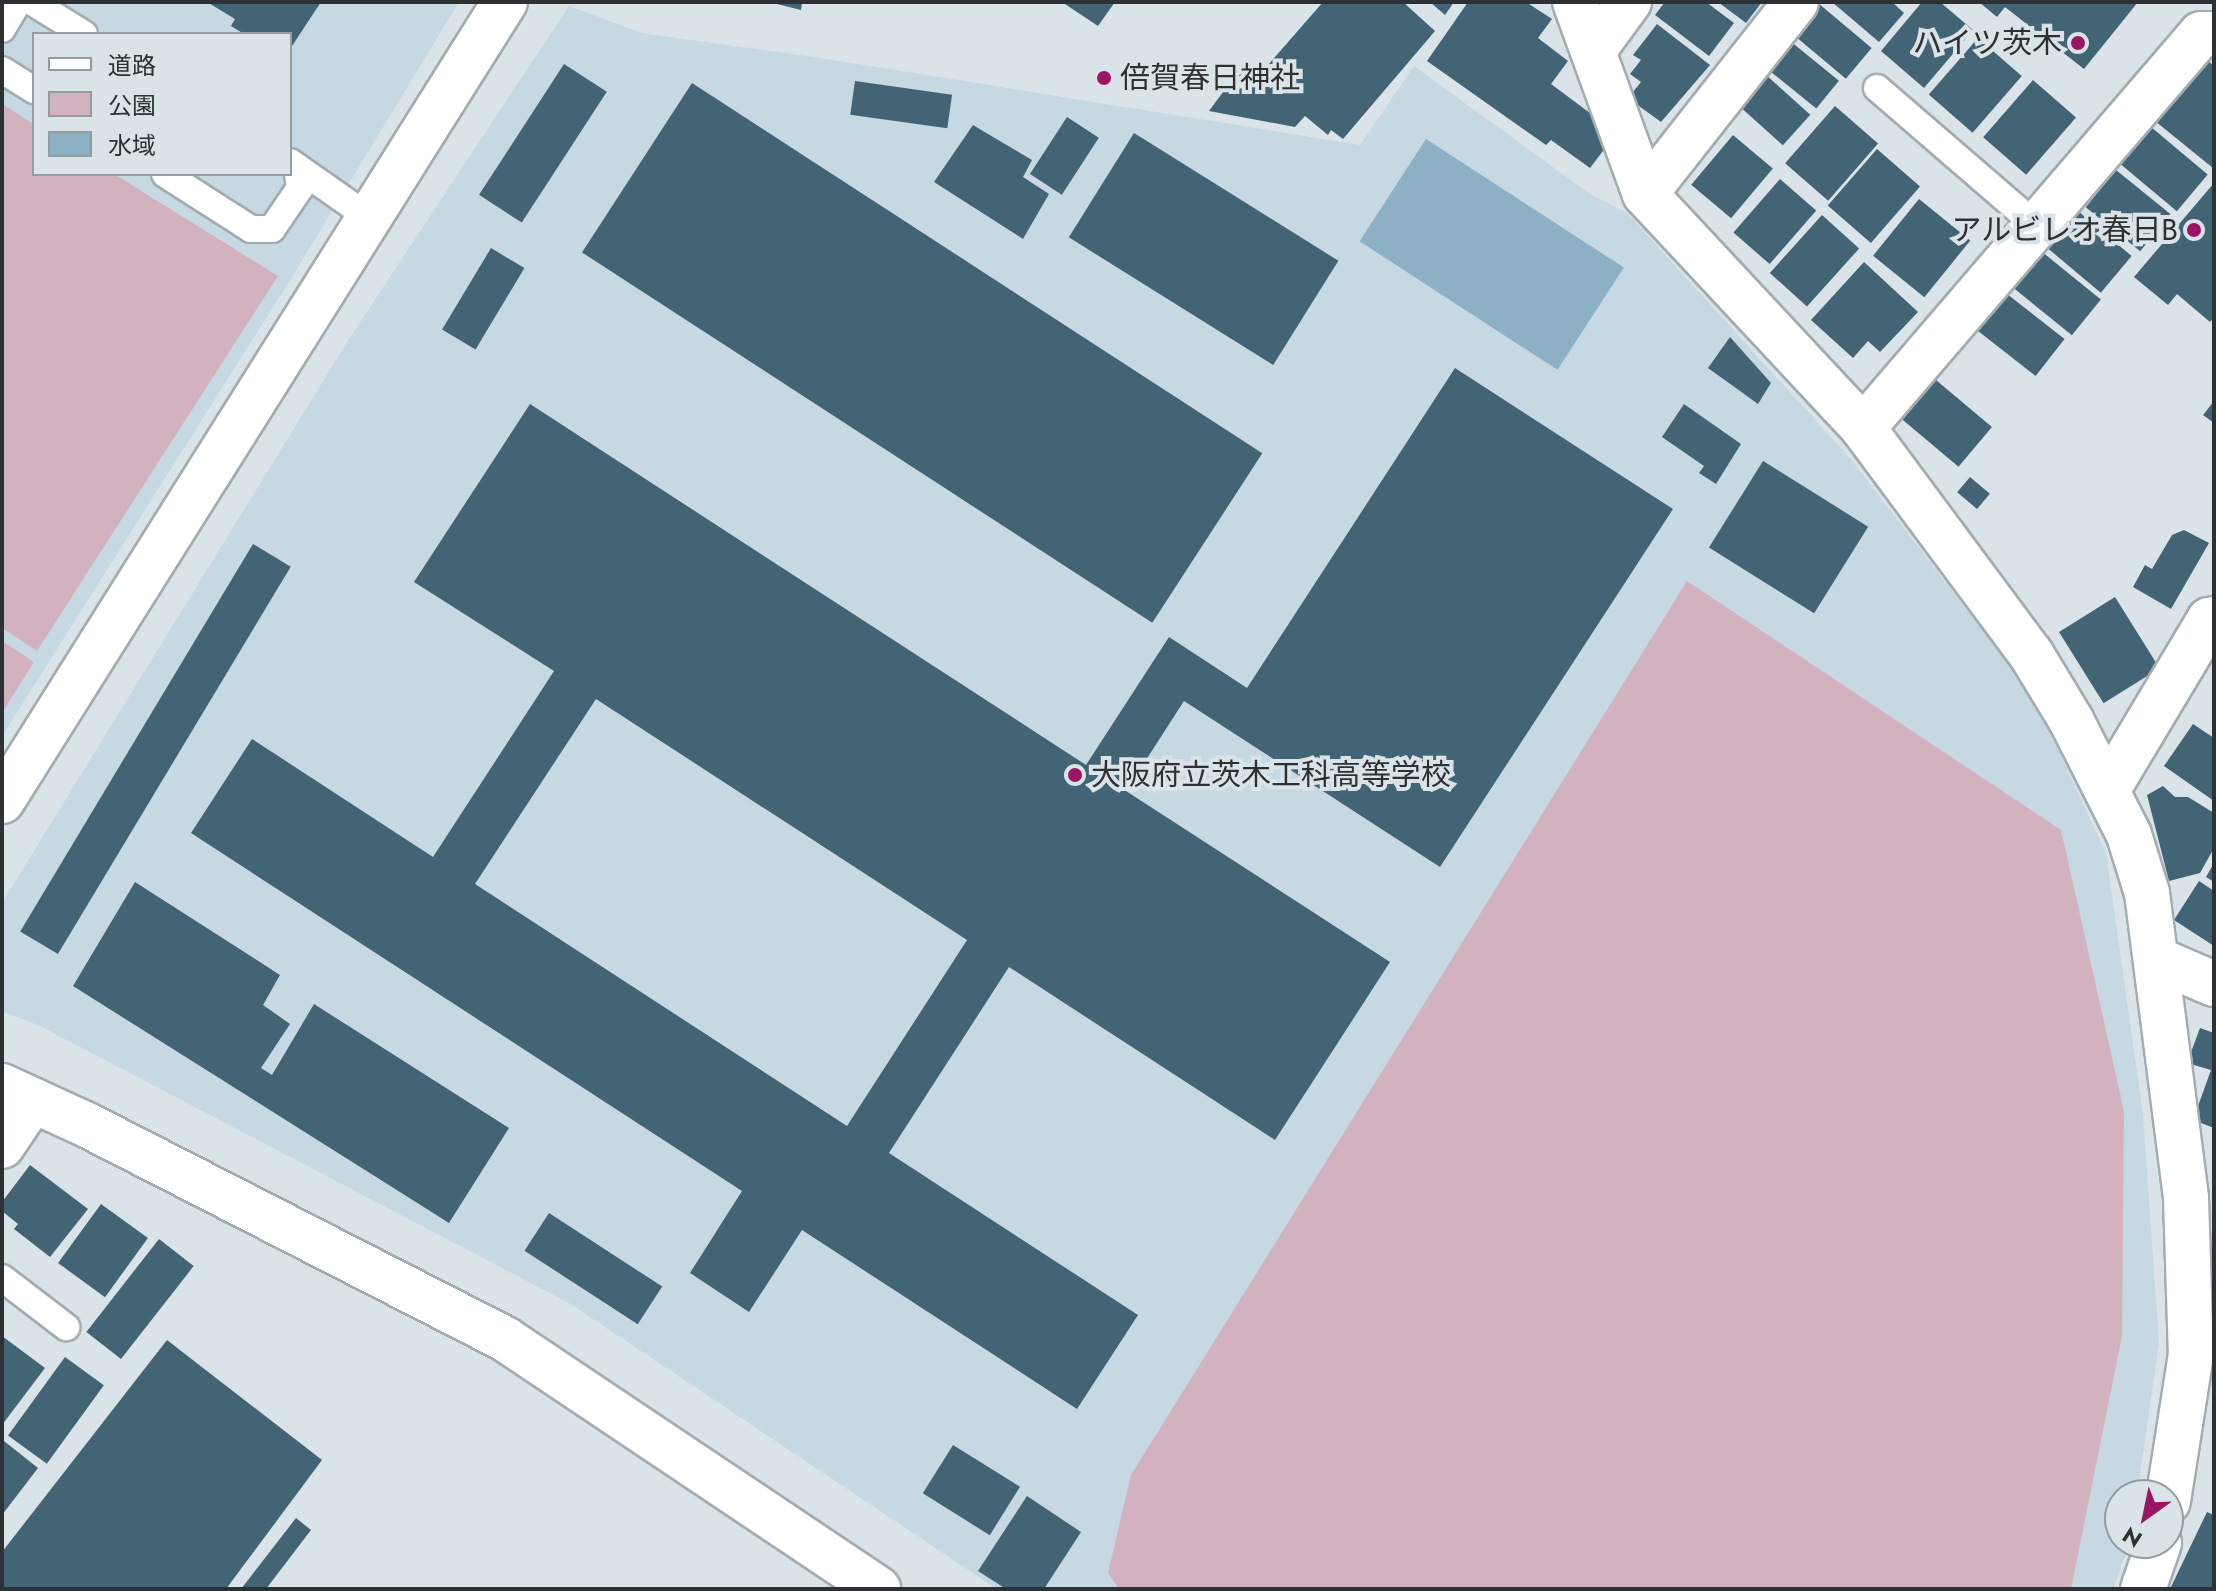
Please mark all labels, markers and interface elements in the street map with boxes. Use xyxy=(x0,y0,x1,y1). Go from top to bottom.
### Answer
place label: ハイツ茨木 xyxy=(1912,25,2062,61)
legend xyxy=(32,32,292,176)
marker: ハイツ茨木 xyxy=(2069,34,2087,52)
text: 道路 xyxy=(108,48,156,83)
place label: 倍賀春日神社 xyxy=(1120,60,1300,96)
marker: 倍賀春日神社 xyxy=(1095,69,1113,87)
text: 公園 xyxy=(108,88,156,123)
text: 水域 xyxy=(108,128,156,163)
place label: アルビレオ春日B xyxy=(1951,212,2178,248)
marker: アルビレオ春日B xyxy=(2185,221,2203,239)
place label: 大阪府立茨木工科高等学校 xyxy=(1091,757,1451,793)
marker: 大阪府立茨木工科高等学校 xyxy=(1066,766,1084,784)
north arrow xyxy=(2104,1479,2184,1559)
text: N xyxy=(2116,1519,2148,1556)

